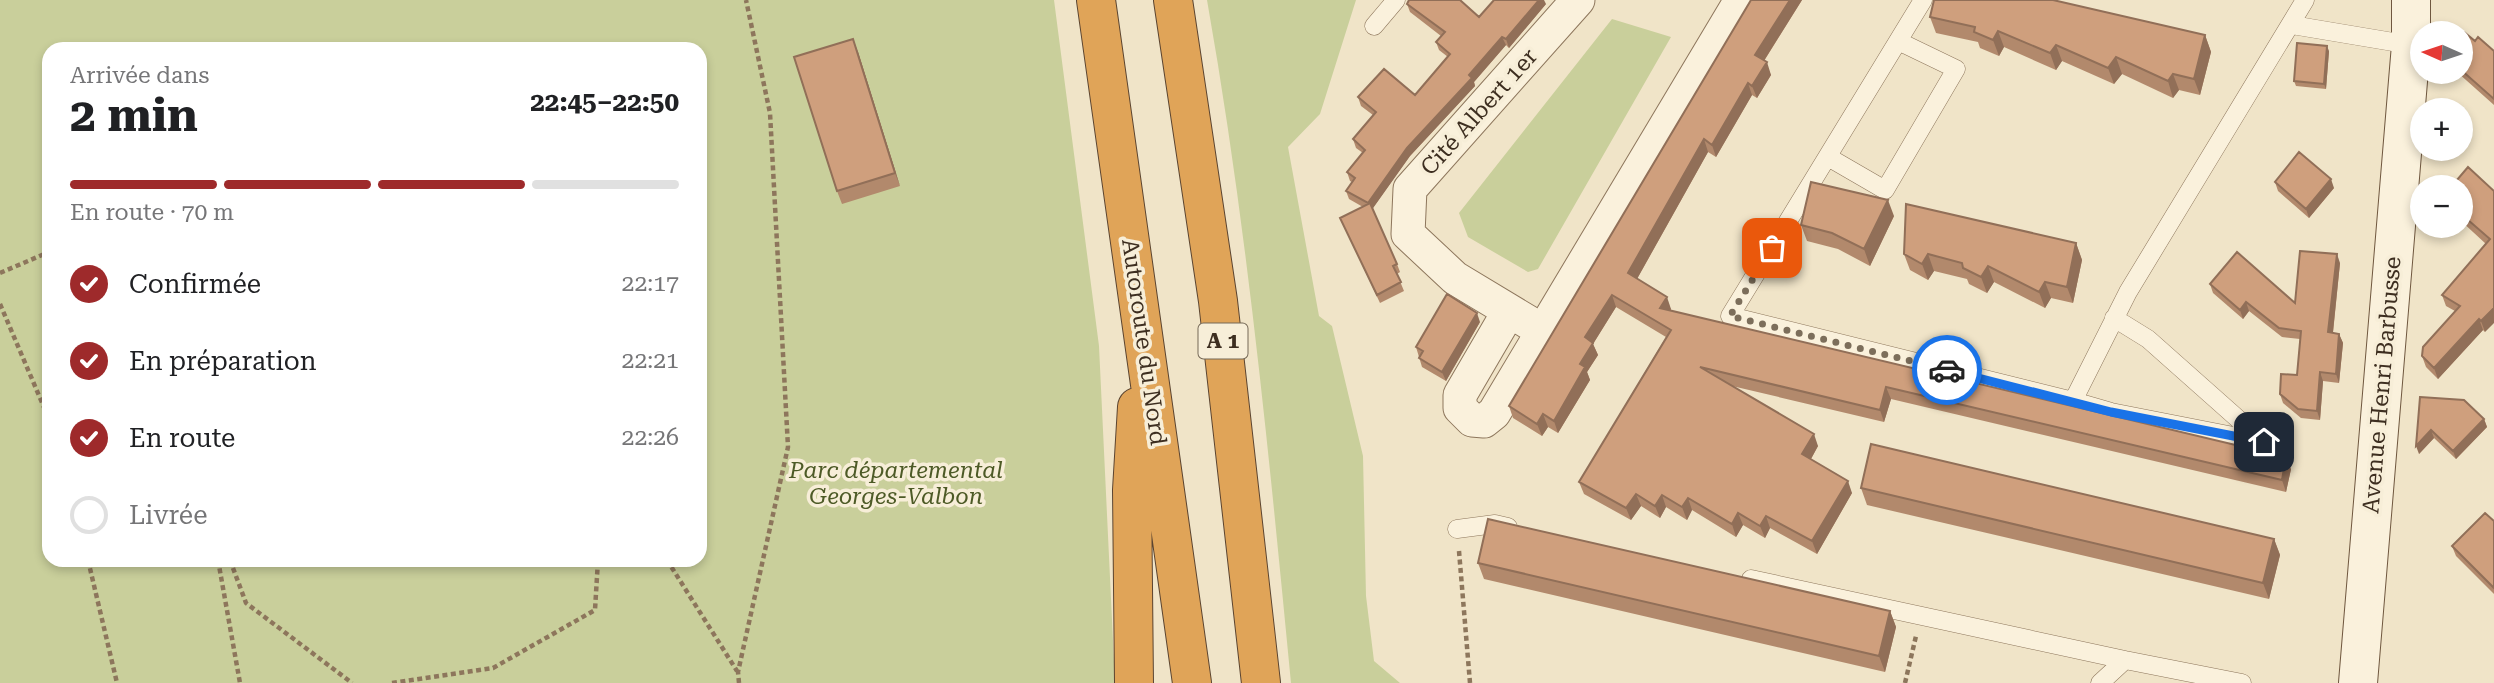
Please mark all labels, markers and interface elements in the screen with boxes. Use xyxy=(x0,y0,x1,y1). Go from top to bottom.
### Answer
north arrow xyxy=(2410,21,2473,84)
map controls xyxy=(2410,21,2473,238)
street label: Cité Albert 1er xyxy=(1415,43,1543,181)
text: Arrivée dans xyxy=(70,62,209,89)
text: 22:45–22:50 xyxy=(530,87,679,117)
text: 2 min xyxy=(70,88,198,142)
button: + xyxy=(2410,98,2473,161)
button: − xyxy=(2410,175,2473,238)
text: En route · 70 m xyxy=(70,199,234,226)
pin xyxy=(1742,218,1802,278)
icon: bag xyxy=(1753,229,1791,267)
street label: Autoroute du Nord xyxy=(1116,237,1172,447)
street label: Avenue Henri Barbusse xyxy=(2357,255,2407,515)
icon: check xyxy=(70,265,108,303)
text: Confirmée xyxy=(129,269,261,299)
text: 22:17 xyxy=(622,270,679,297)
road number: A 1 xyxy=(1198,324,1248,358)
courier xyxy=(1912,335,1982,405)
icon: check xyxy=(70,342,108,380)
text: En préparation xyxy=(129,346,317,376)
text: 22:21 xyxy=(622,347,679,374)
icon: car xyxy=(1928,351,1966,389)
pin xyxy=(2234,412,2294,472)
icon: check xyxy=(70,419,108,457)
text: En route xyxy=(129,423,235,453)
icon: home xyxy=(2245,423,2283,461)
text: 22:26 xyxy=(622,424,679,451)
park label: Parc départemental Georges-Valbon xyxy=(788,457,1003,510)
text: Livrée xyxy=(129,500,208,530)

